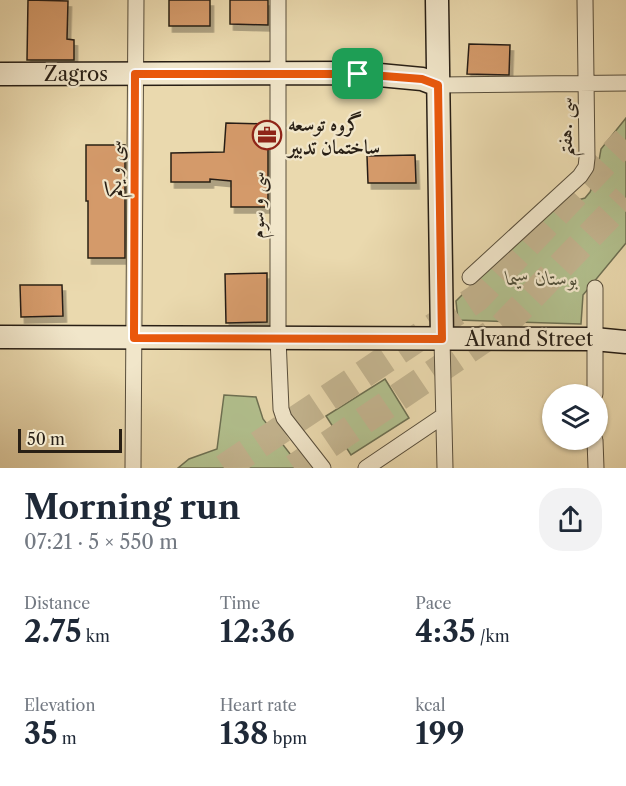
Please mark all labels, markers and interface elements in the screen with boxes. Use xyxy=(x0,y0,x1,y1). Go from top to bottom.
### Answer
pin xyxy=(332,48,383,99)
icon: arrive xyxy=(341,57,374,90)
street label: Zagros xyxy=(44,62,108,86)
street label: سی .هفتم xyxy=(553,97,585,157)
place label: گروه توسعه ساختمان تدبیر xyxy=(286,111,380,159)
office icon: گروه توسعه ساختمان تدبیر xyxy=(251,119,283,151)
street label: سی و یکم xyxy=(102,140,133,198)
street label: سی و سوم xyxy=(245,171,275,239)
park label: بوستان سیما xyxy=(504,266,578,291)
street label: Alvand Street xyxy=(464,327,593,351)
map controls xyxy=(542,384,608,450)
button: layers xyxy=(542,384,608,450)
scale bar xyxy=(18,426,122,454)
text: 50 m xyxy=(27,429,65,449)
text: Morning run xyxy=(24,487,240,528)
button: share xyxy=(539,488,602,551)
text: 07:21 · 5 × 550 m xyxy=(24,530,178,554)
text: Distance xyxy=(24,593,90,613)
text: Time xyxy=(220,593,260,613)
text: Pace xyxy=(415,593,451,613)
text: 2.75 xyxy=(24,613,82,650)
text: 12:36 xyxy=(220,613,295,650)
text: 4:35 xyxy=(415,613,476,650)
text: km xyxy=(82,626,110,646)
text: /km xyxy=(476,626,510,646)
text: Elevation xyxy=(24,695,95,715)
text: Heart rate xyxy=(220,695,297,715)
text: kcal xyxy=(415,695,446,715)
text: 35 xyxy=(24,715,58,752)
text: 138 xyxy=(220,715,269,752)
text: 199 xyxy=(415,715,465,752)
text: m xyxy=(58,728,77,748)
text: bpm xyxy=(269,728,307,748)

